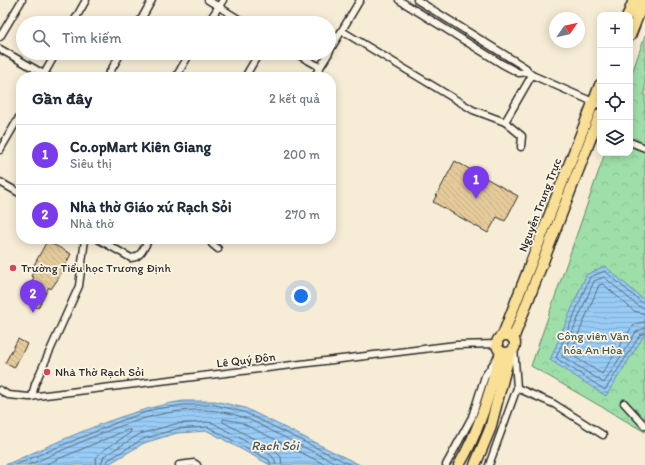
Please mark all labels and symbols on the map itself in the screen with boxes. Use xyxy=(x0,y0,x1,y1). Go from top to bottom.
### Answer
north arrow xyxy=(549,12,585,48)
street label: Nguyễn Trung Trực xyxy=(516,156,564,254)
pin: 1 xyxy=(463,166,489,199)
place label: Trường Tiểu học Trương Định xyxy=(21,261,171,275)
marker: Trường Tiểu học Trương Định xyxy=(8,263,18,273)
pin: 2 xyxy=(20,280,46,313)
your location xyxy=(291,286,311,306)
park label: Công viên Văn hóa An Hòa xyxy=(557,329,630,357)
street label: Lê Quý Đôn xyxy=(216,349,276,371)
place label: Nhà Thờ Rạch Sỏi xyxy=(55,365,144,379)
marker: Nhà Thờ Rạch Sỏi xyxy=(42,367,52,377)
water label: Rạch Sỏi xyxy=(251,438,300,453)

